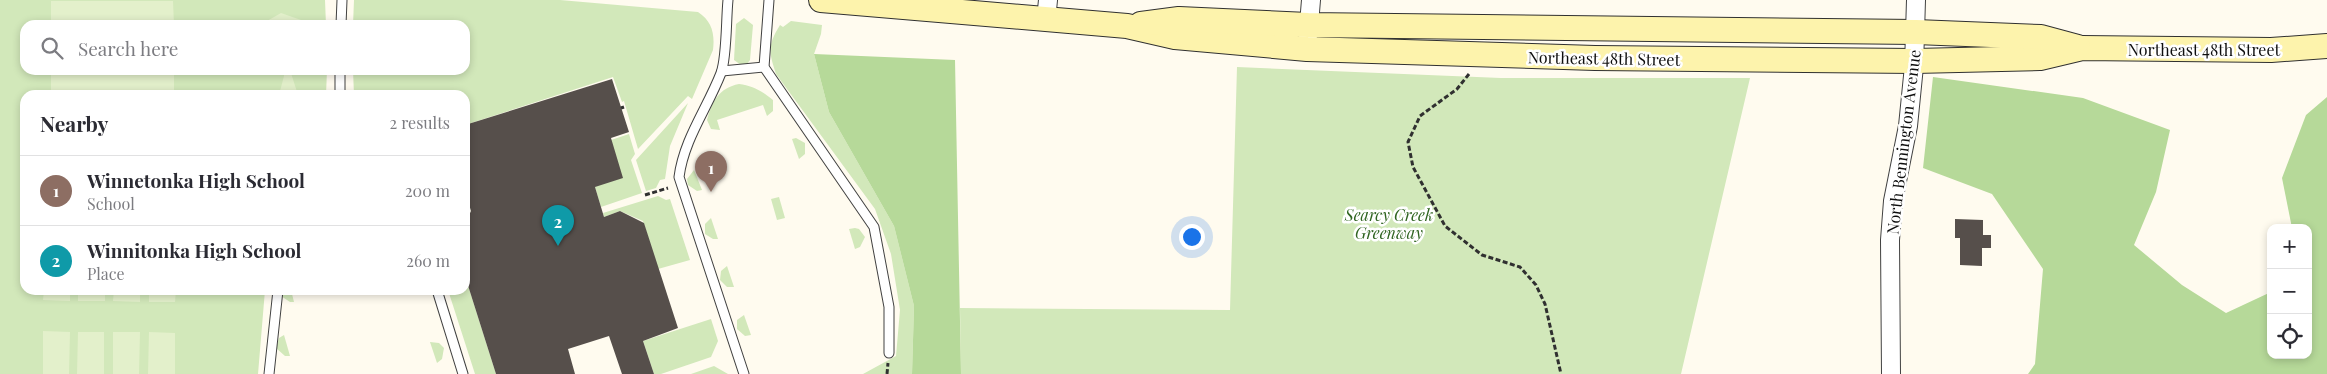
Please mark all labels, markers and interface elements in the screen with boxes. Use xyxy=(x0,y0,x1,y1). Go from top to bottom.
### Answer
search box xyxy=(20,20,470,75)
icon: search xyxy=(38,34,66,62)
text: Search here xyxy=(78,35,178,61)
street label: Northeast 48th Street xyxy=(2128,39,2281,60)
street label: Northeast 48th Street xyxy=(1528,46,1681,70)
street label: North Bennington Avenue xyxy=(1881,48,1925,236)
text: Nearby xyxy=(40,109,109,137)
text: 2 results xyxy=(390,112,450,133)
pin: 1 xyxy=(695,151,727,192)
text: Winnetonka High School xyxy=(87,167,305,193)
text: 1 xyxy=(53,180,59,201)
text: 200 m xyxy=(405,180,450,201)
text: School xyxy=(87,193,135,214)
park label: Searcy Creek Greenway xyxy=(1344,204,1433,243)
pin: 2 xyxy=(542,205,574,246)
your location xyxy=(1179,224,1205,250)
map controls xyxy=(2267,224,2312,359)
button: + xyxy=(2267,224,2312,269)
text: Winnitonka High School xyxy=(87,237,301,263)
text: 2 xyxy=(52,250,60,271)
text: 260 m xyxy=(406,250,450,271)
text: Place xyxy=(87,263,125,284)
button: − xyxy=(2267,269,2312,314)
button: locate xyxy=(2267,314,2312,359)

